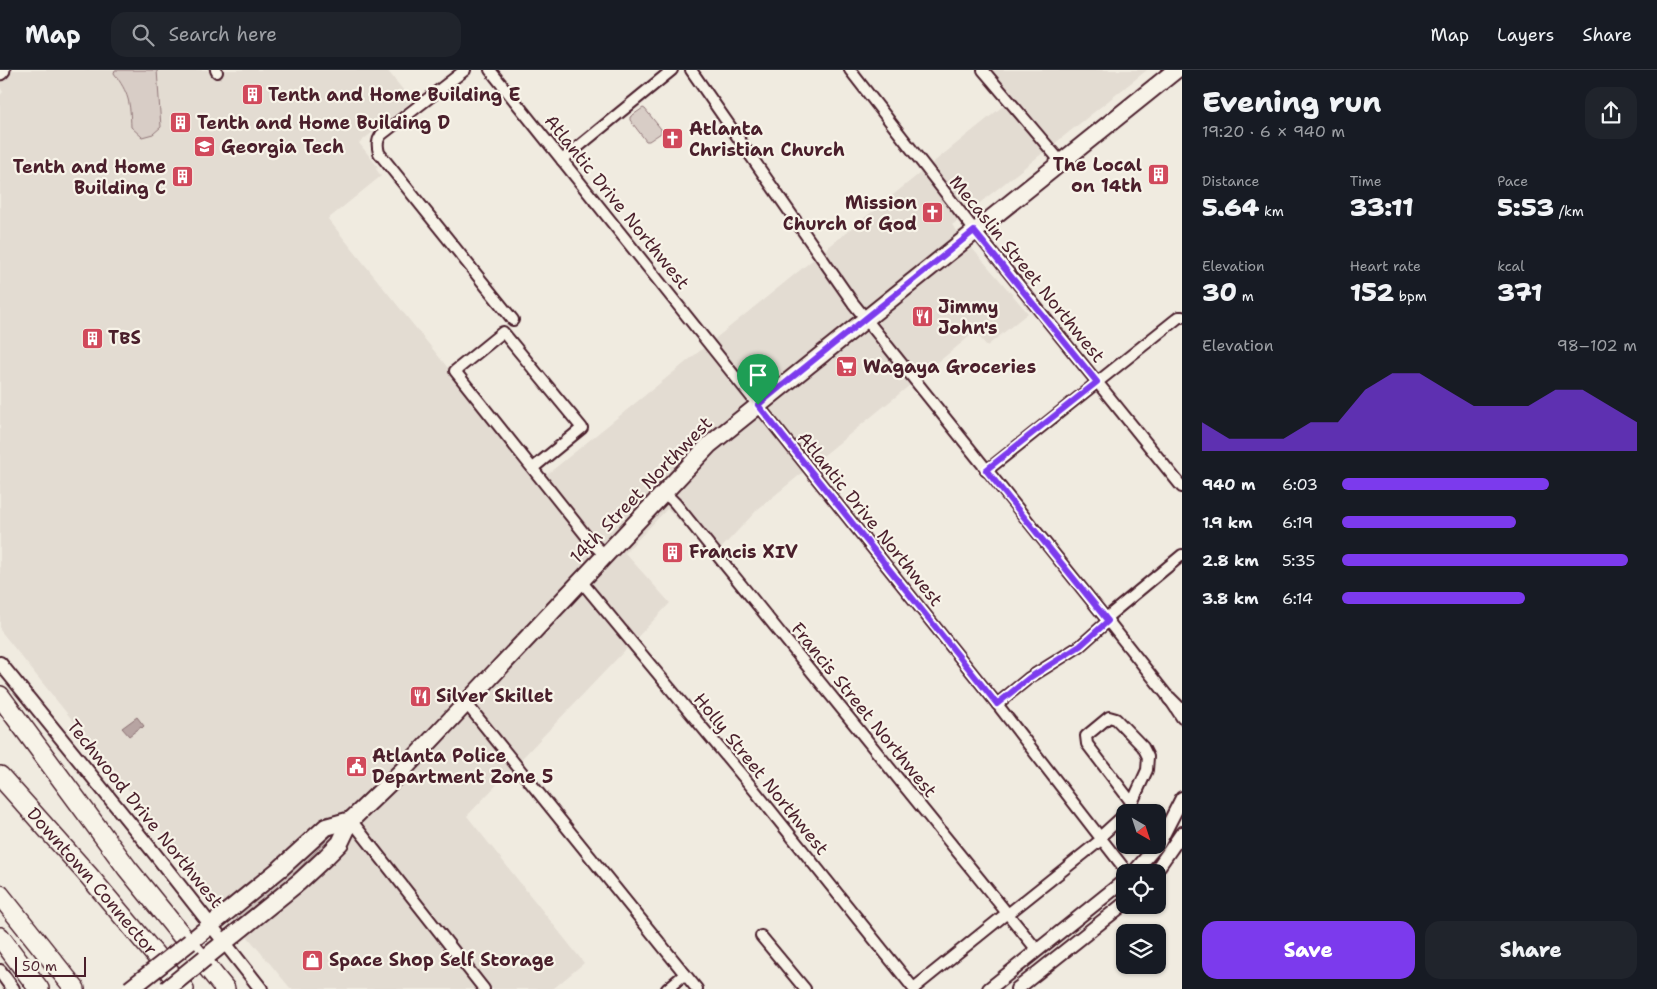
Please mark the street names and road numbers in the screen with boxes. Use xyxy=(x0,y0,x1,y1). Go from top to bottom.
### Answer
street label: Atlantic Drive Northwest xyxy=(539,110,695,294)
street label: Mecaslin Street Northwest xyxy=(944,170,1110,368)
street label: 14th Street Northwest xyxy=(564,411,718,569)
street label: Atlantic Drive Northwest xyxy=(792,427,948,611)
street label: Francis Street Northwest xyxy=(786,618,942,803)
street label: Holly Street Northwest xyxy=(688,688,834,860)
street label: Techwood Drive Northwest xyxy=(61,715,229,913)
street label: Downtown Connector xyxy=(22,802,163,960)

